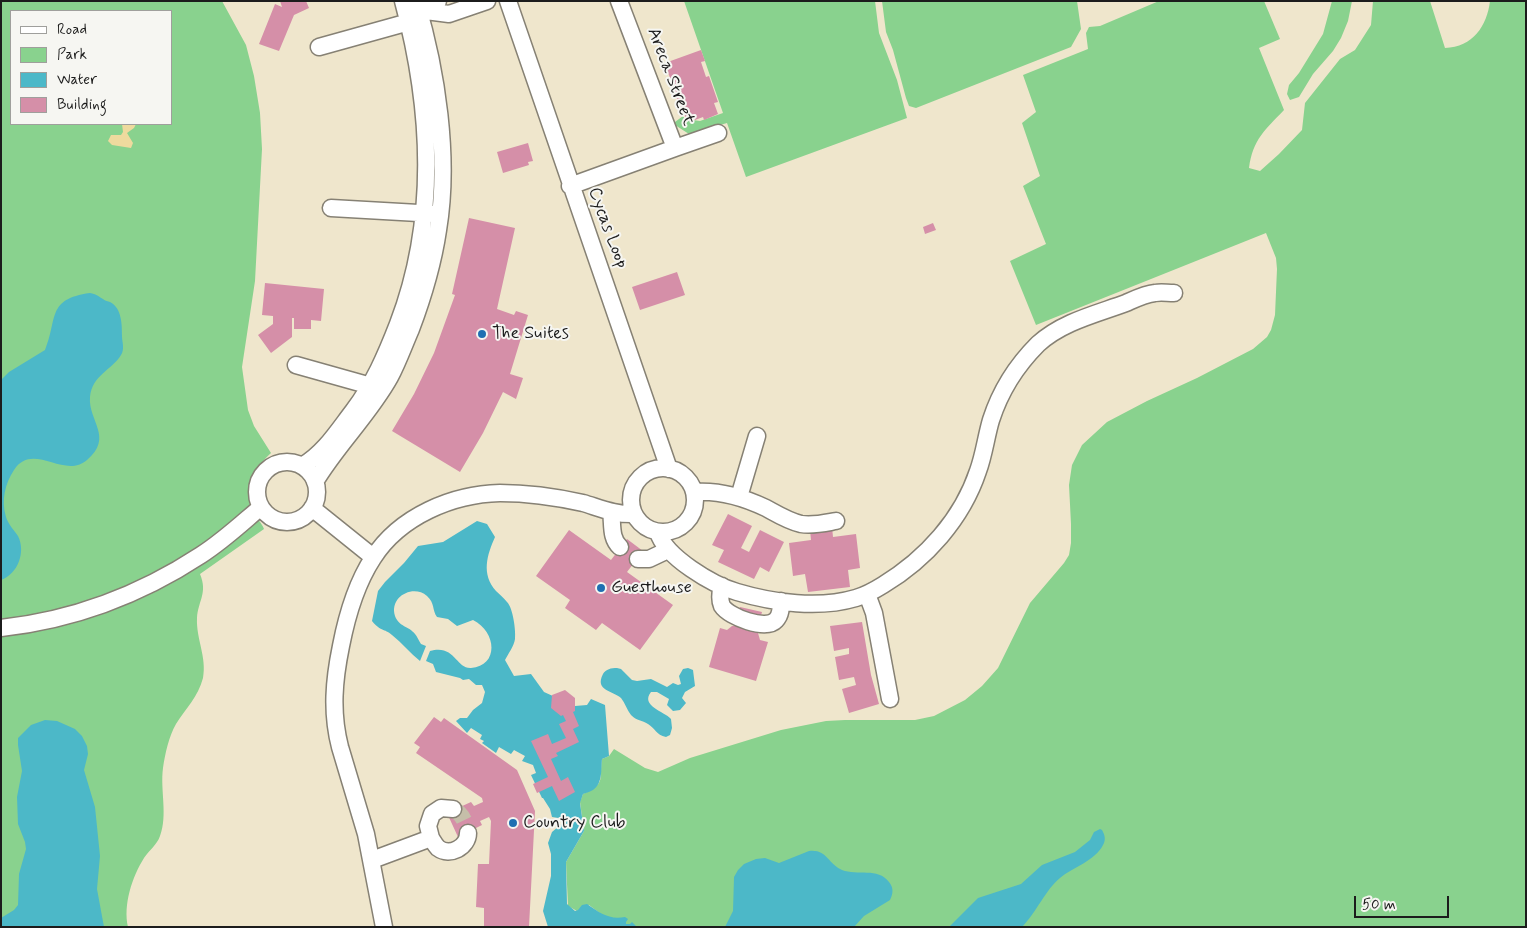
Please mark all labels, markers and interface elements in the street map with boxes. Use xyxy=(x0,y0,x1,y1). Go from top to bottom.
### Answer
legend xyxy=(10,10,172,125)
text: Road xyxy=(57,20,87,40)
street label: Areca Street xyxy=(641,25,699,129)
text: Park xyxy=(57,45,87,65)
text: Water xyxy=(57,70,97,90)
text: Building xyxy=(57,95,107,115)
street label: Cycas Loop xyxy=(582,184,632,272)
place label: The Suites xyxy=(492,323,569,345)
marker: The Suites xyxy=(476,328,488,340)
place label: Guesthouse xyxy=(611,577,692,599)
marker: Guesthouse xyxy=(595,582,607,594)
place label: Country Club xyxy=(523,812,626,834)
marker: Country Club xyxy=(507,817,519,829)
scale bar xyxy=(1357,886,1452,918)
text: 50 m xyxy=(1362,895,1396,915)

